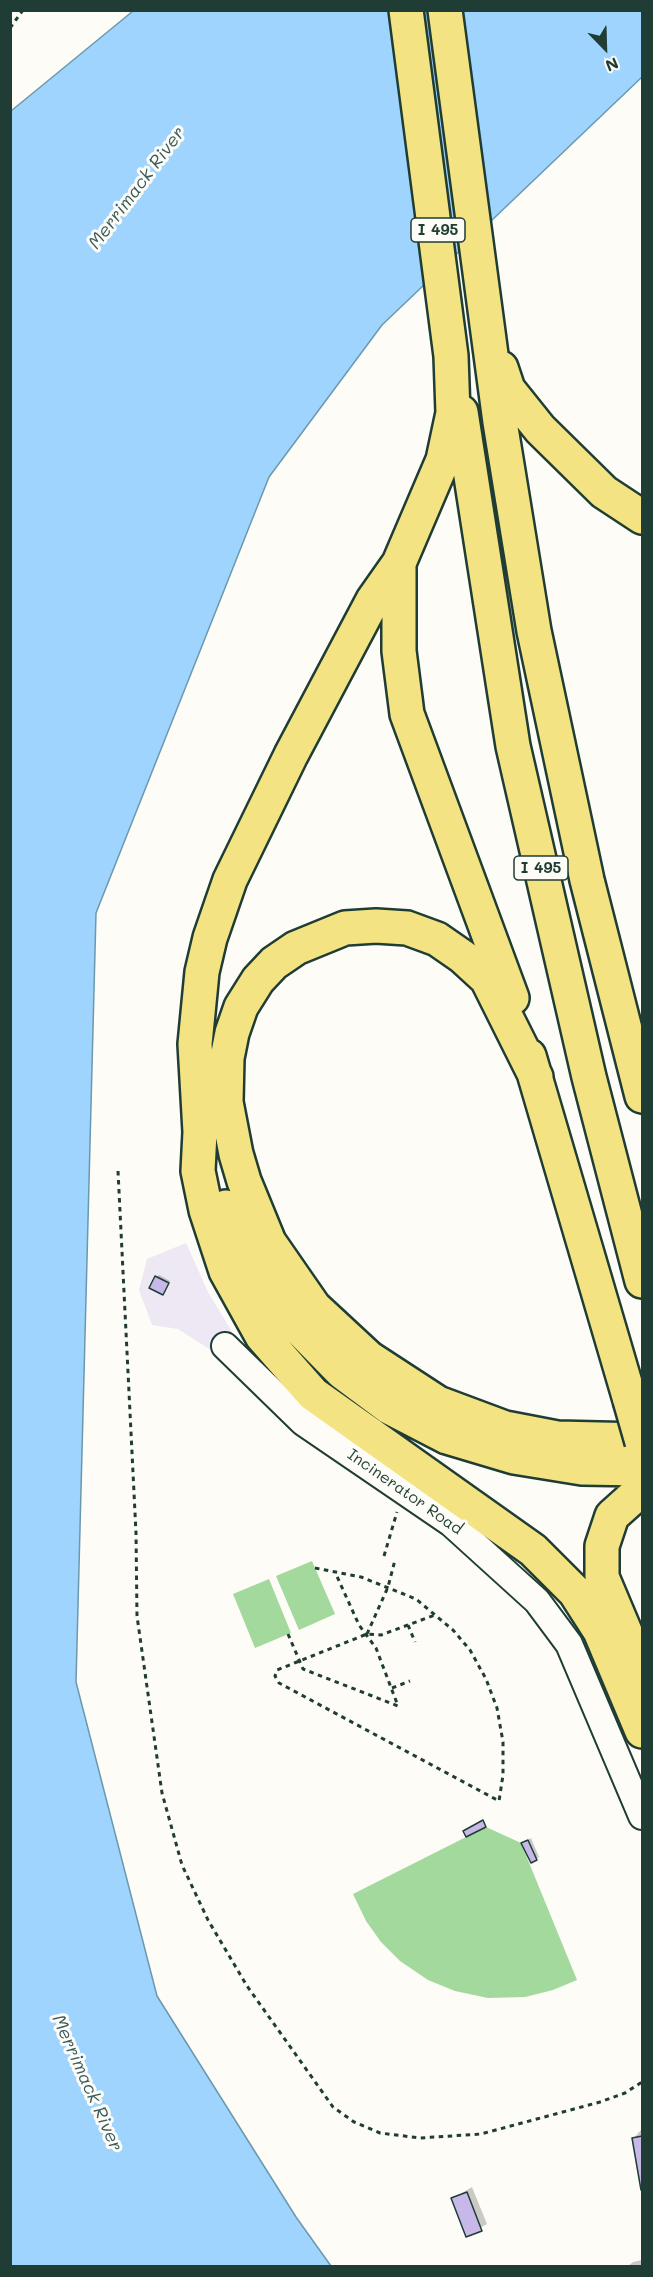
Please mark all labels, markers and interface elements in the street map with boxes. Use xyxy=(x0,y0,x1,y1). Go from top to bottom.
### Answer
north arrow xyxy=(575,18,635,78)
text: N xyxy=(603,53,622,77)
water label: Merrimack River xyxy=(84,123,190,253)
road number: I 495 xyxy=(411,218,465,242)
road number: I 495 xyxy=(514,856,568,880)
street label: Incinerator Road xyxy=(344,1445,466,1539)
water label: Merrimack River xyxy=(47,2011,127,2155)

